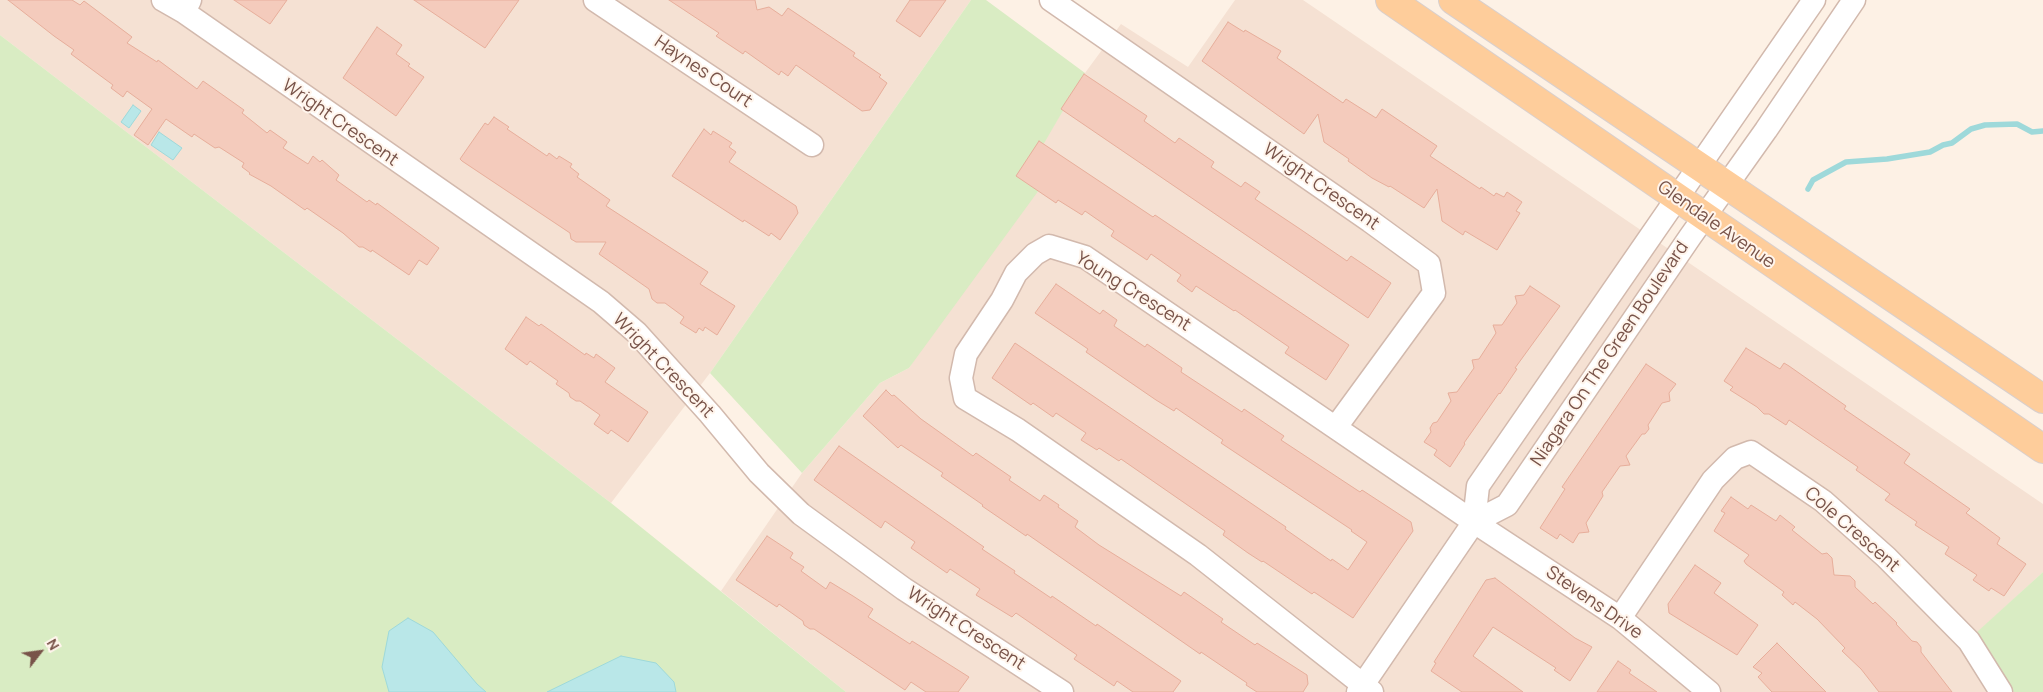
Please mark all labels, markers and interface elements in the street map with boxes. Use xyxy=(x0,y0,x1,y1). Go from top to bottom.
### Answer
street label: Haynes Court xyxy=(650,31,756,113)
street label: Wright Crescent xyxy=(278,75,402,171)
street label: Wright Crescent xyxy=(1259,139,1383,235)
street label: Glendale Avenue xyxy=(1653,176,1779,274)
street label: Niagara On The Green Boulevard xyxy=(1527,238,1693,470)
street label: Young Crescent xyxy=(1071,248,1195,336)
street label: Wright Crescent xyxy=(608,309,718,423)
street label: Cole Crescent xyxy=(1800,483,1904,577)
street label: Stevens Drive xyxy=(1542,562,1646,644)
street label: Wright Crescent xyxy=(903,583,1029,675)
north arrow xyxy=(15,627,65,677)
text: N xyxy=(43,635,64,653)

